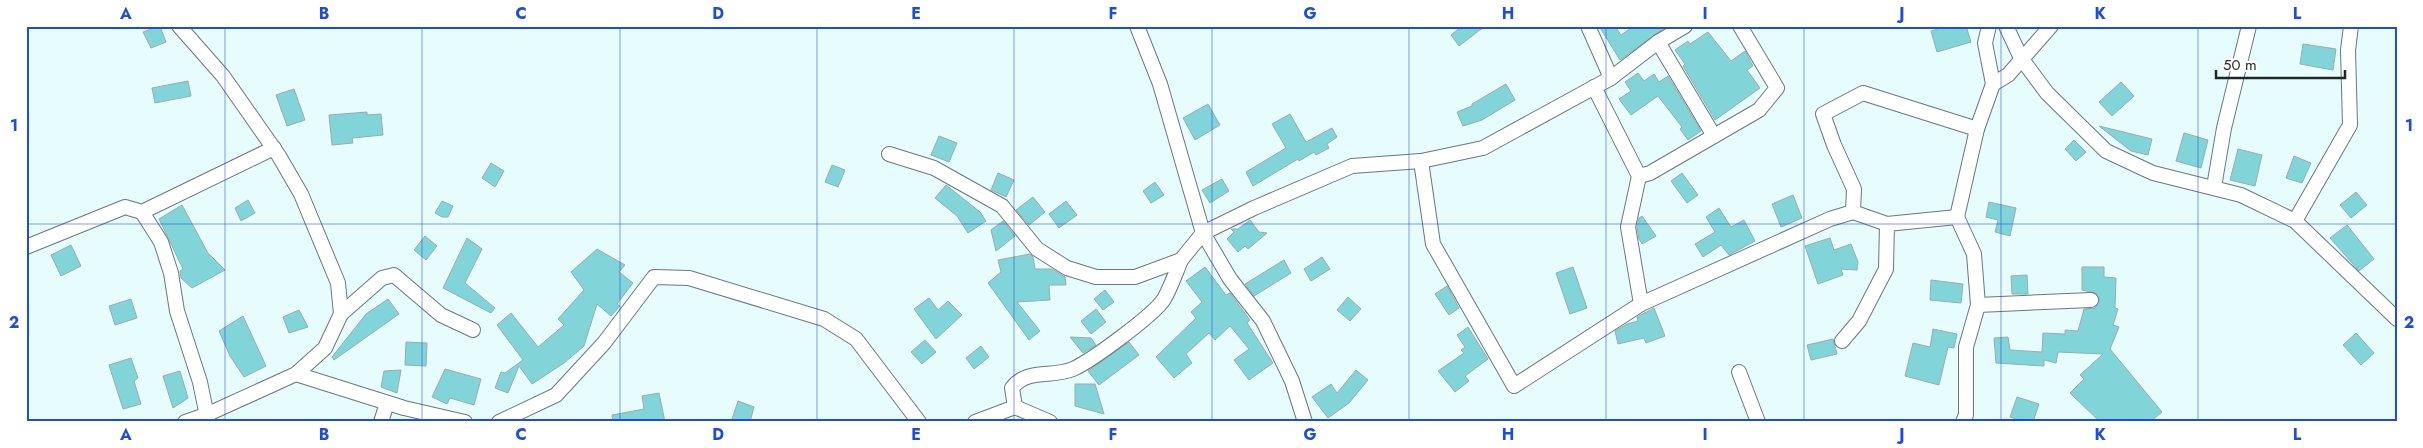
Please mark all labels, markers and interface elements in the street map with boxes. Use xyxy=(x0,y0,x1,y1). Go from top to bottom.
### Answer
text: A xyxy=(119,2,132,25)
text: B xyxy=(319,2,329,25)
text: C xyxy=(515,2,527,25)
text: D xyxy=(712,2,724,25)
text: E xyxy=(911,2,921,25)
text: F xyxy=(1109,2,1117,25)
text: G xyxy=(1303,2,1317,25)
text: H xyxy=(1502,2,1514,25)
text: I xyxy=(1702,2,1708,25)
text: J xyxy=(1896,2,1905,25)
text: K xyxy=(2094,2,2106,25)
text: L xyxy=(2293,2,2302,25)
scale bar xyxy=(2216,48,2344,80)
text: 50 m xyxy=(2223,54,2257,76)
text: 1 xyxy=(10,114,18,137)
text: 1 xyxy=(2405,114,2413,137)
text: 2 xyxy=(9,311,19,334)
text: 2 xyxy=(2404,311,2414,334)
text: A xyxy=(119,423,132,446)
text: B xyxy=(319,423,329,446)
text: C xyxy=(515,423,527,446)
text: D xyxy=(712,423,724,446)
text: E xyxy=(911,423,921,446)
text: F xyxy=(1109,423,1117,446)
text: G xyxy=(1303,423,1317,446)
text: H xyxy=(1502,423,1514,446)
text: I xyxy=(1702,423,1708,446)
text: J xyxy=(1896,423,1905,446)
text: K xyxy=(2094,423,2106,446)
text: L xyxy=(2293,423,2302,446)

